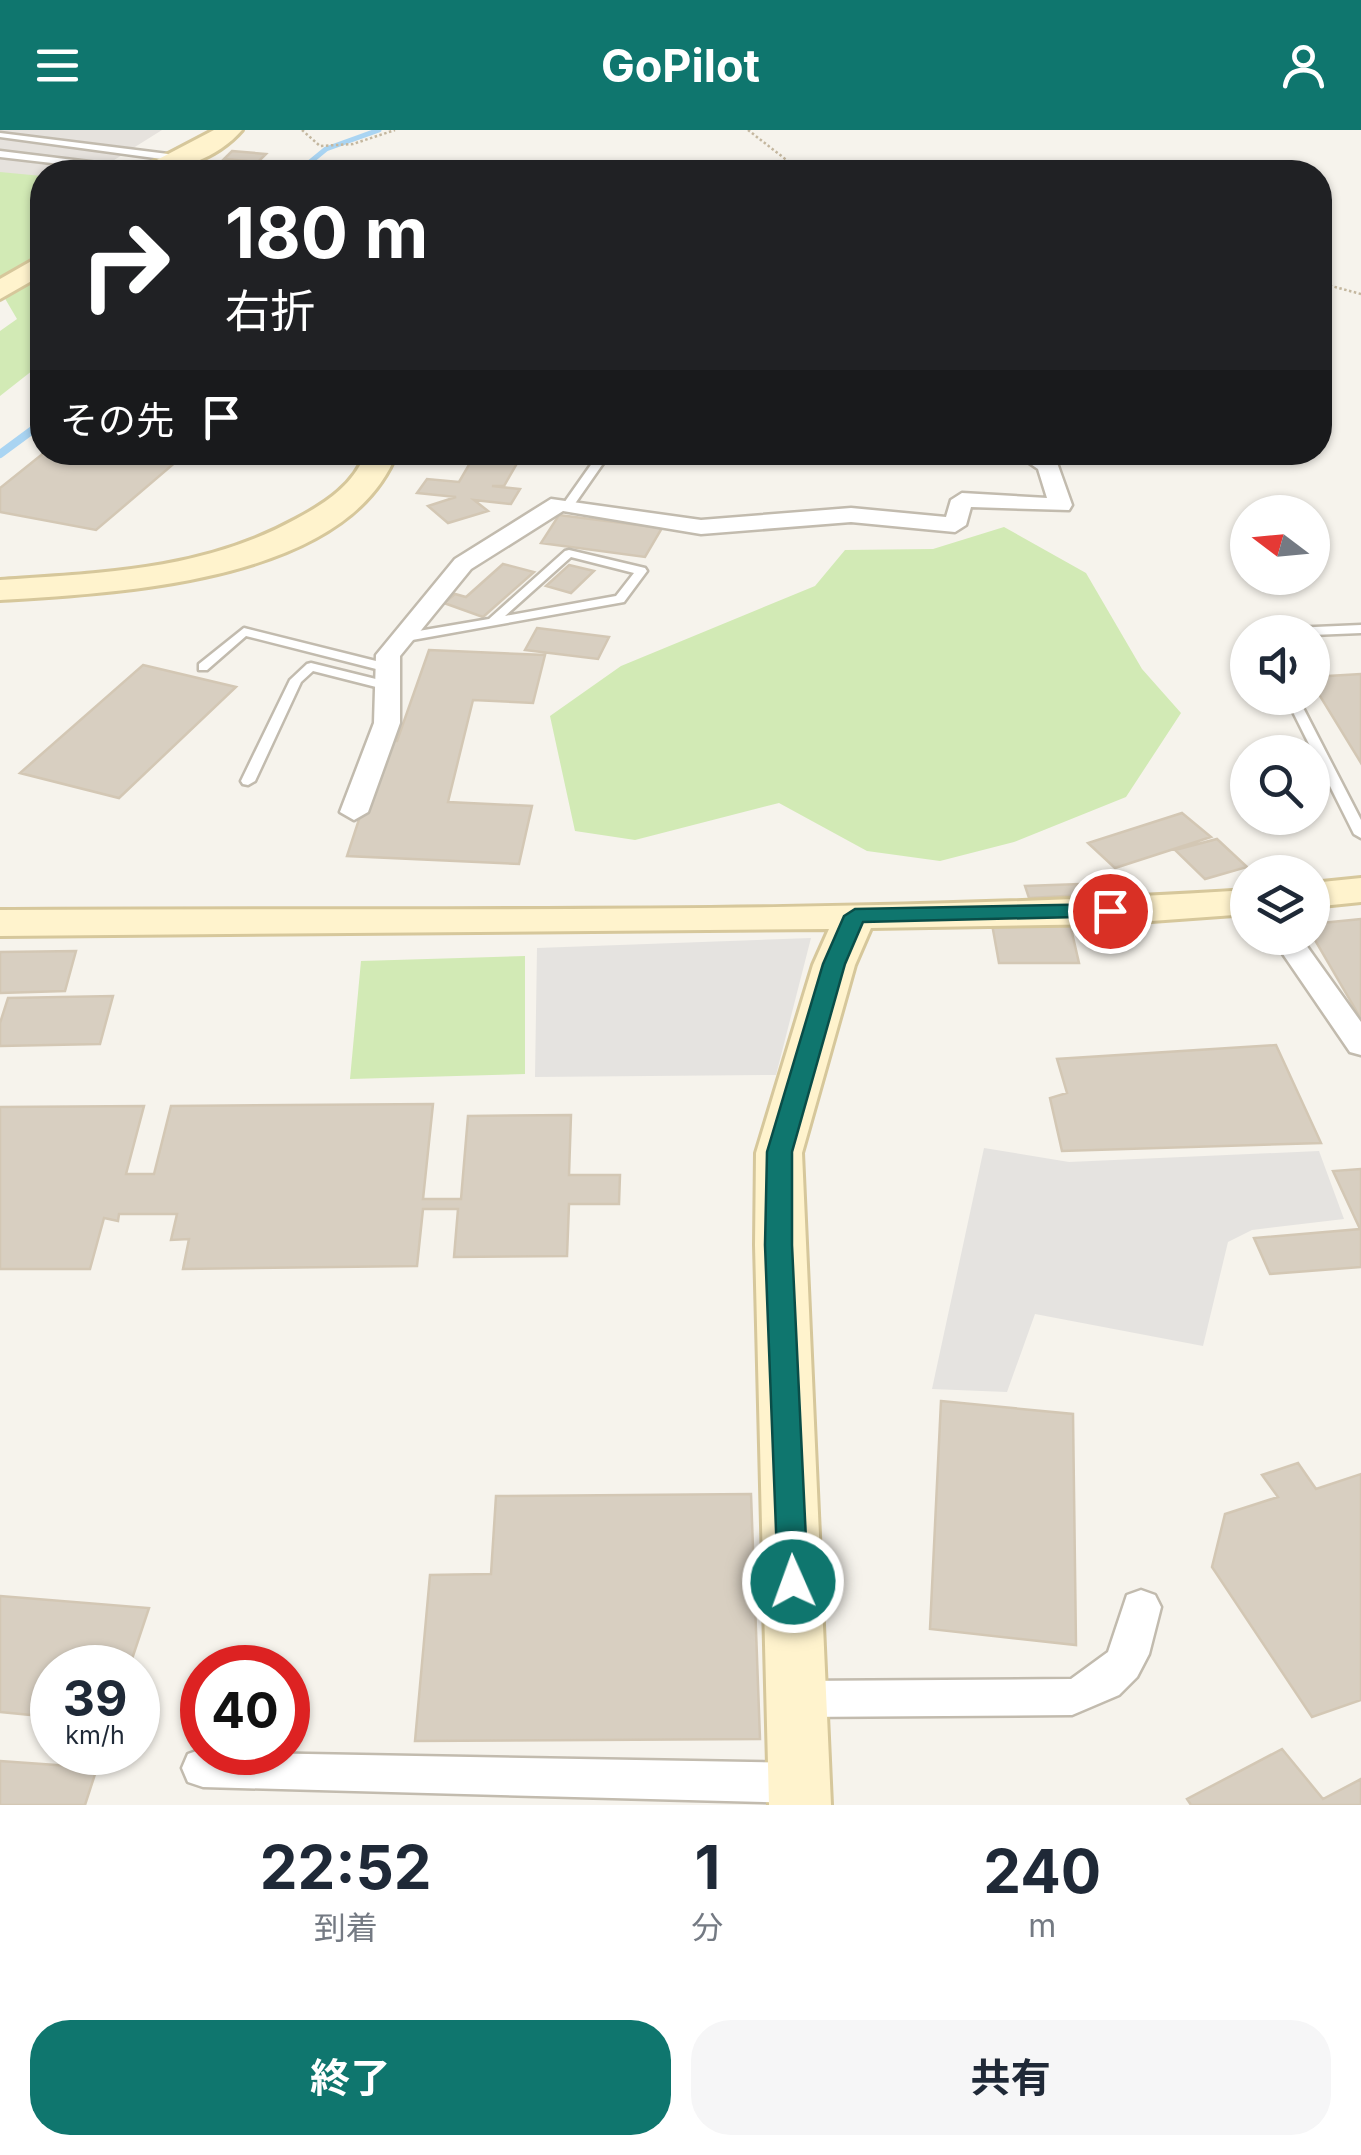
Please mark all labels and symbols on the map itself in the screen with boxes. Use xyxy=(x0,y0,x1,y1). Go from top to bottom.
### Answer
north arrow xyxy=(1230,495,1330,595)
pin xyxy=(1068,869,1153,954)
position arrow xyxy=(741,1530,845,1634)
speed limit sign: 40 xyxy=(180,1645,310,1775)

